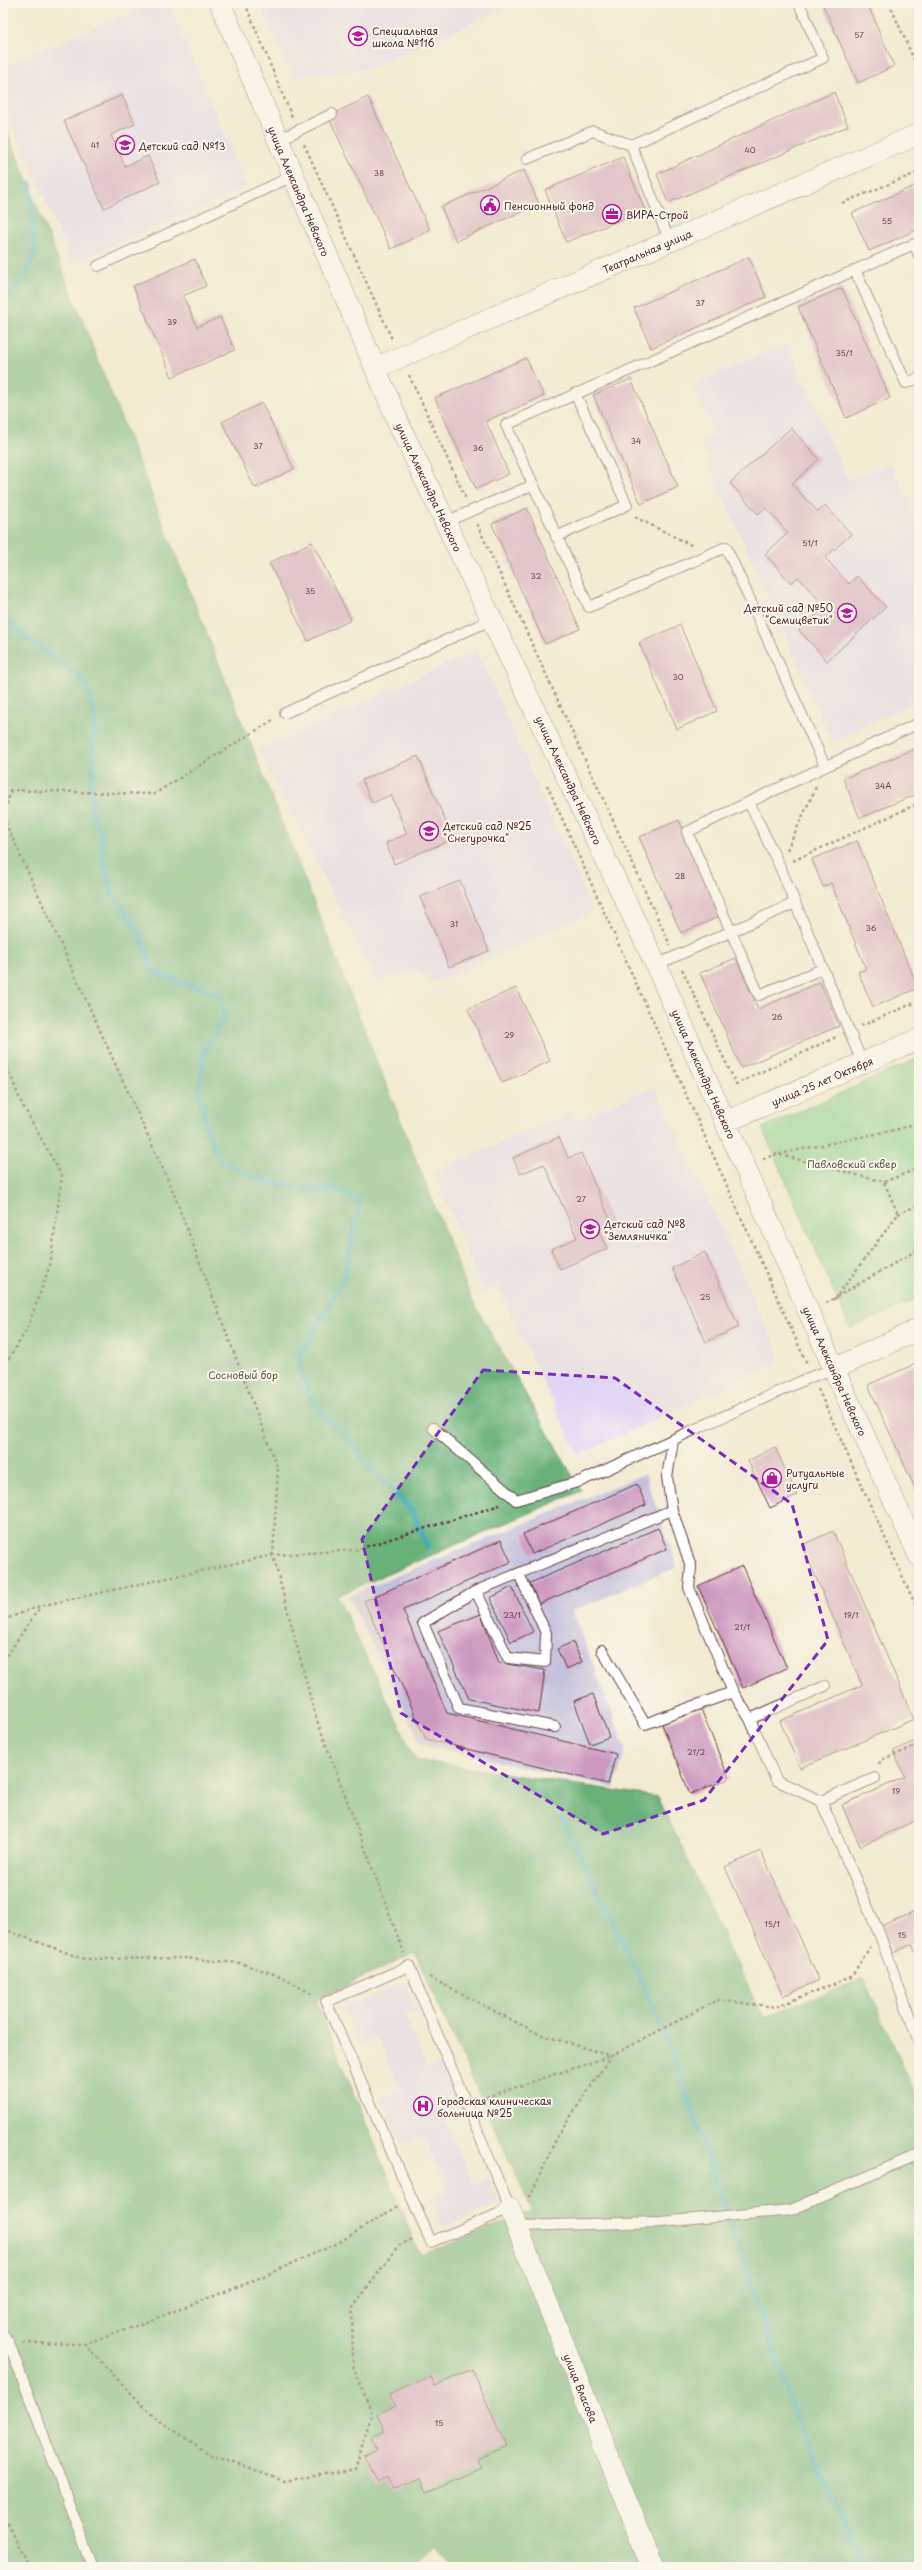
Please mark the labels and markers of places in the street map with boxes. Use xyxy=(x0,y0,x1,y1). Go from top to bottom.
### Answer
place label: Специальная школа №116 xyxy=(372,23,438,50)
school or university icon: Специальная школа №116 xyxy=(347,25,369,47)
school or university icon: Детский сад №13 xyxy=(114,134,136,156)
place label: Детский сад №13 xyxy=(138,138,226,153)
public building icon: Пенсионный фонд xyxy=(479,194,501,216)
place label: Пенсионный фонд xyxy=(504,198,594,213)
office icon: ВИРА-Строй xyxy=(601,203,623,225)
place label: ВИРА-Строй xyxy=(626,207,688,222)
place label: Детский сад №50 "Семицветик" xyxy=(743,600,833,627)
school or university icon: Детский сад №50 "Семицветик" xyxy=(836,602,858,624)
place label: Детский сад №25 "Снегурочка" xyxy=(442,818,532,846)
school or university icon: Детский сад №25 "Снегурочка" xyxy=(418,820,440,842)
place label: Детский сад №8 "Земляничка" xyxy=(603,1216,686,1243)
school or university icon: Детский сад №8 "Земляничка" xyxy=(579,1218,601,1240)
place label: Ритуальные услуги xyxy=(786,1465,845,1492)
shop icon: Ритуальные услуги xyxy=(761,1467,783,1489)
place label: Городская клиническая больница №25 xyxy=(437,2093,552,2120)
hospital icon: Городская клиническая больница №25 xyxy=(412,2095,434,2117)

